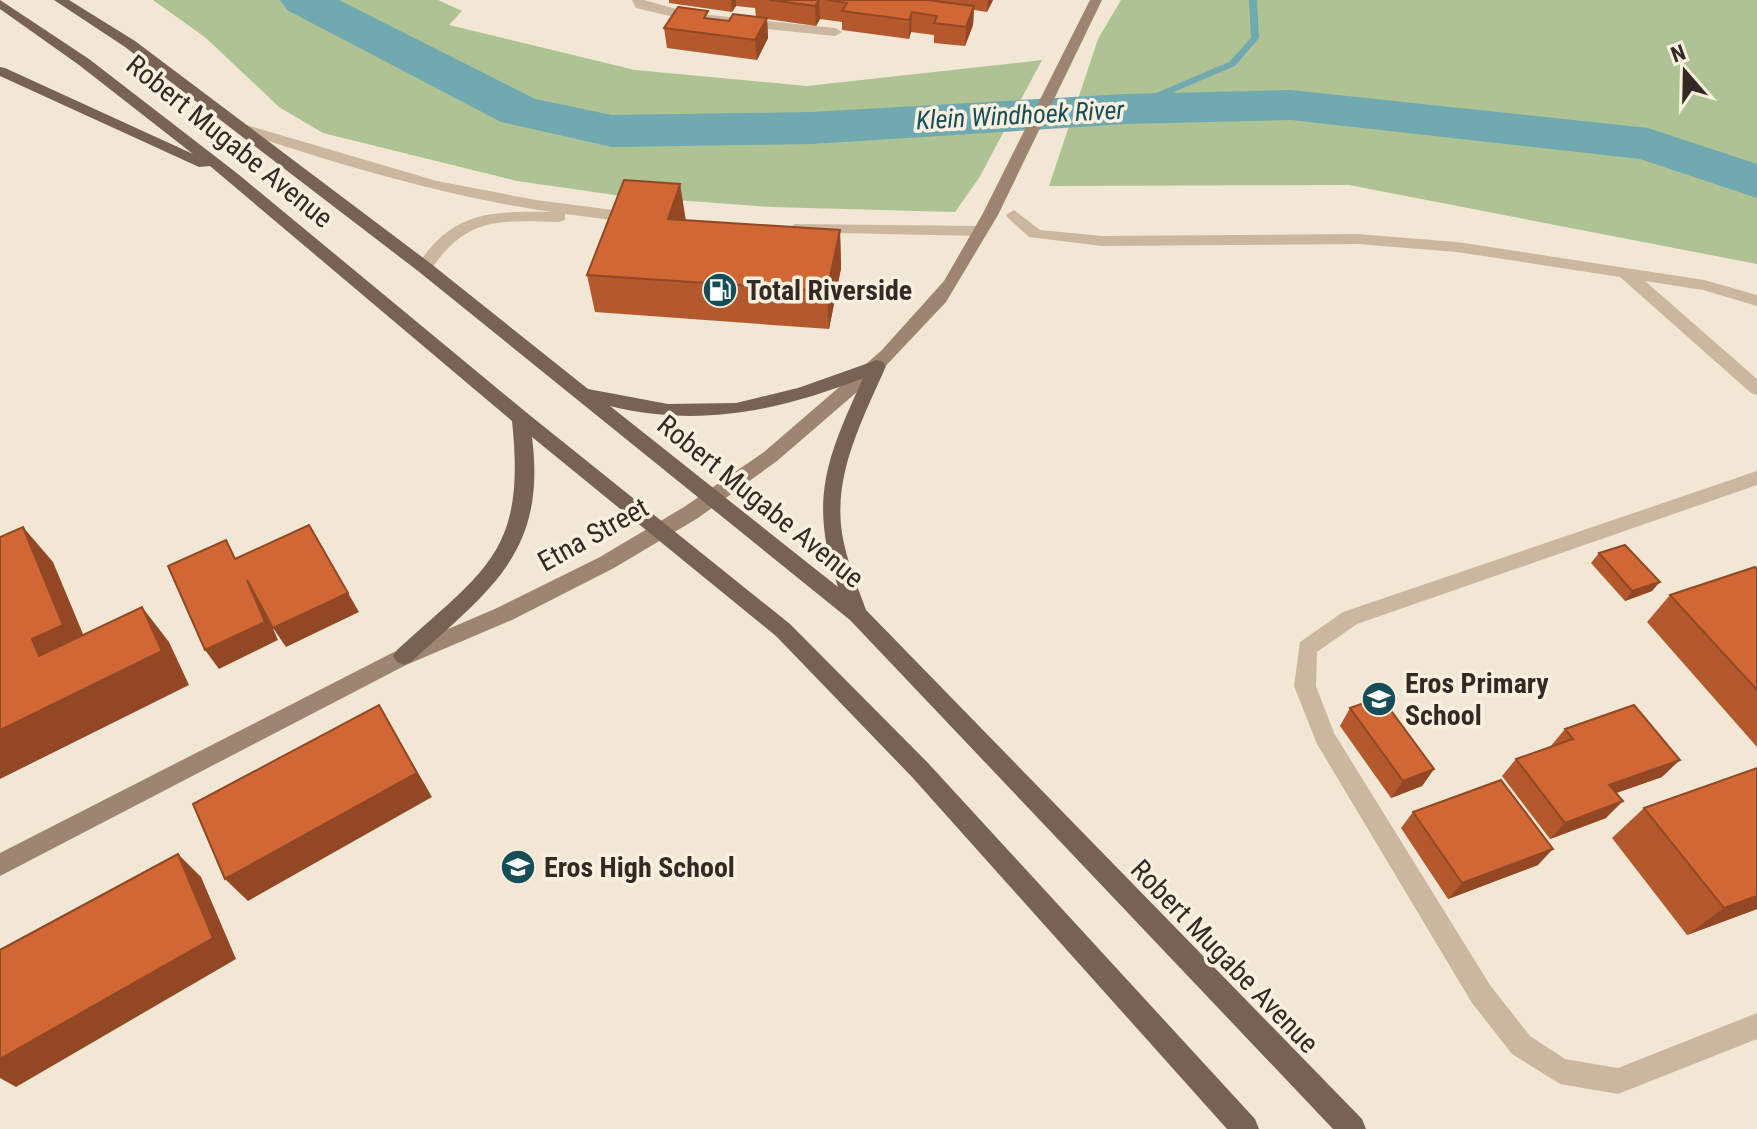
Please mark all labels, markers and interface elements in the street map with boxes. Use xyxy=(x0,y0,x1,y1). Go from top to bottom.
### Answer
north arrow xyxy=(1645,32,1725,112)
text: N xyxy=(1668,40,1689,68)
street label: Robert Mugabe Avenue xyxy=(120,48,339,235)
water label: Klein Windhoek River xyxy=(915,95,1126,135)
fuel station icon: Total Riverside xyxy=(701,271,739,309)
place label: Total Riverside xyxy=(746,274,912,307)
street label: Robert Mugabe Avenue xyxy=(651,408,870,595)
street label: Etna Street xyxy=(532,491,654,578)
place label: Eros Primary School xyxy=(1405,667,1549,732)
school or university icon: Eros Primary School xyxy=(1360,680,1398,718)
school or university icon: Eros High School xyxy=(499,848,537,886)
place label: Eros High School xyxy=(544,851,735,884)
street label: Robert Mugabe Avenue xyxy=(1124,853,1325,1060)

